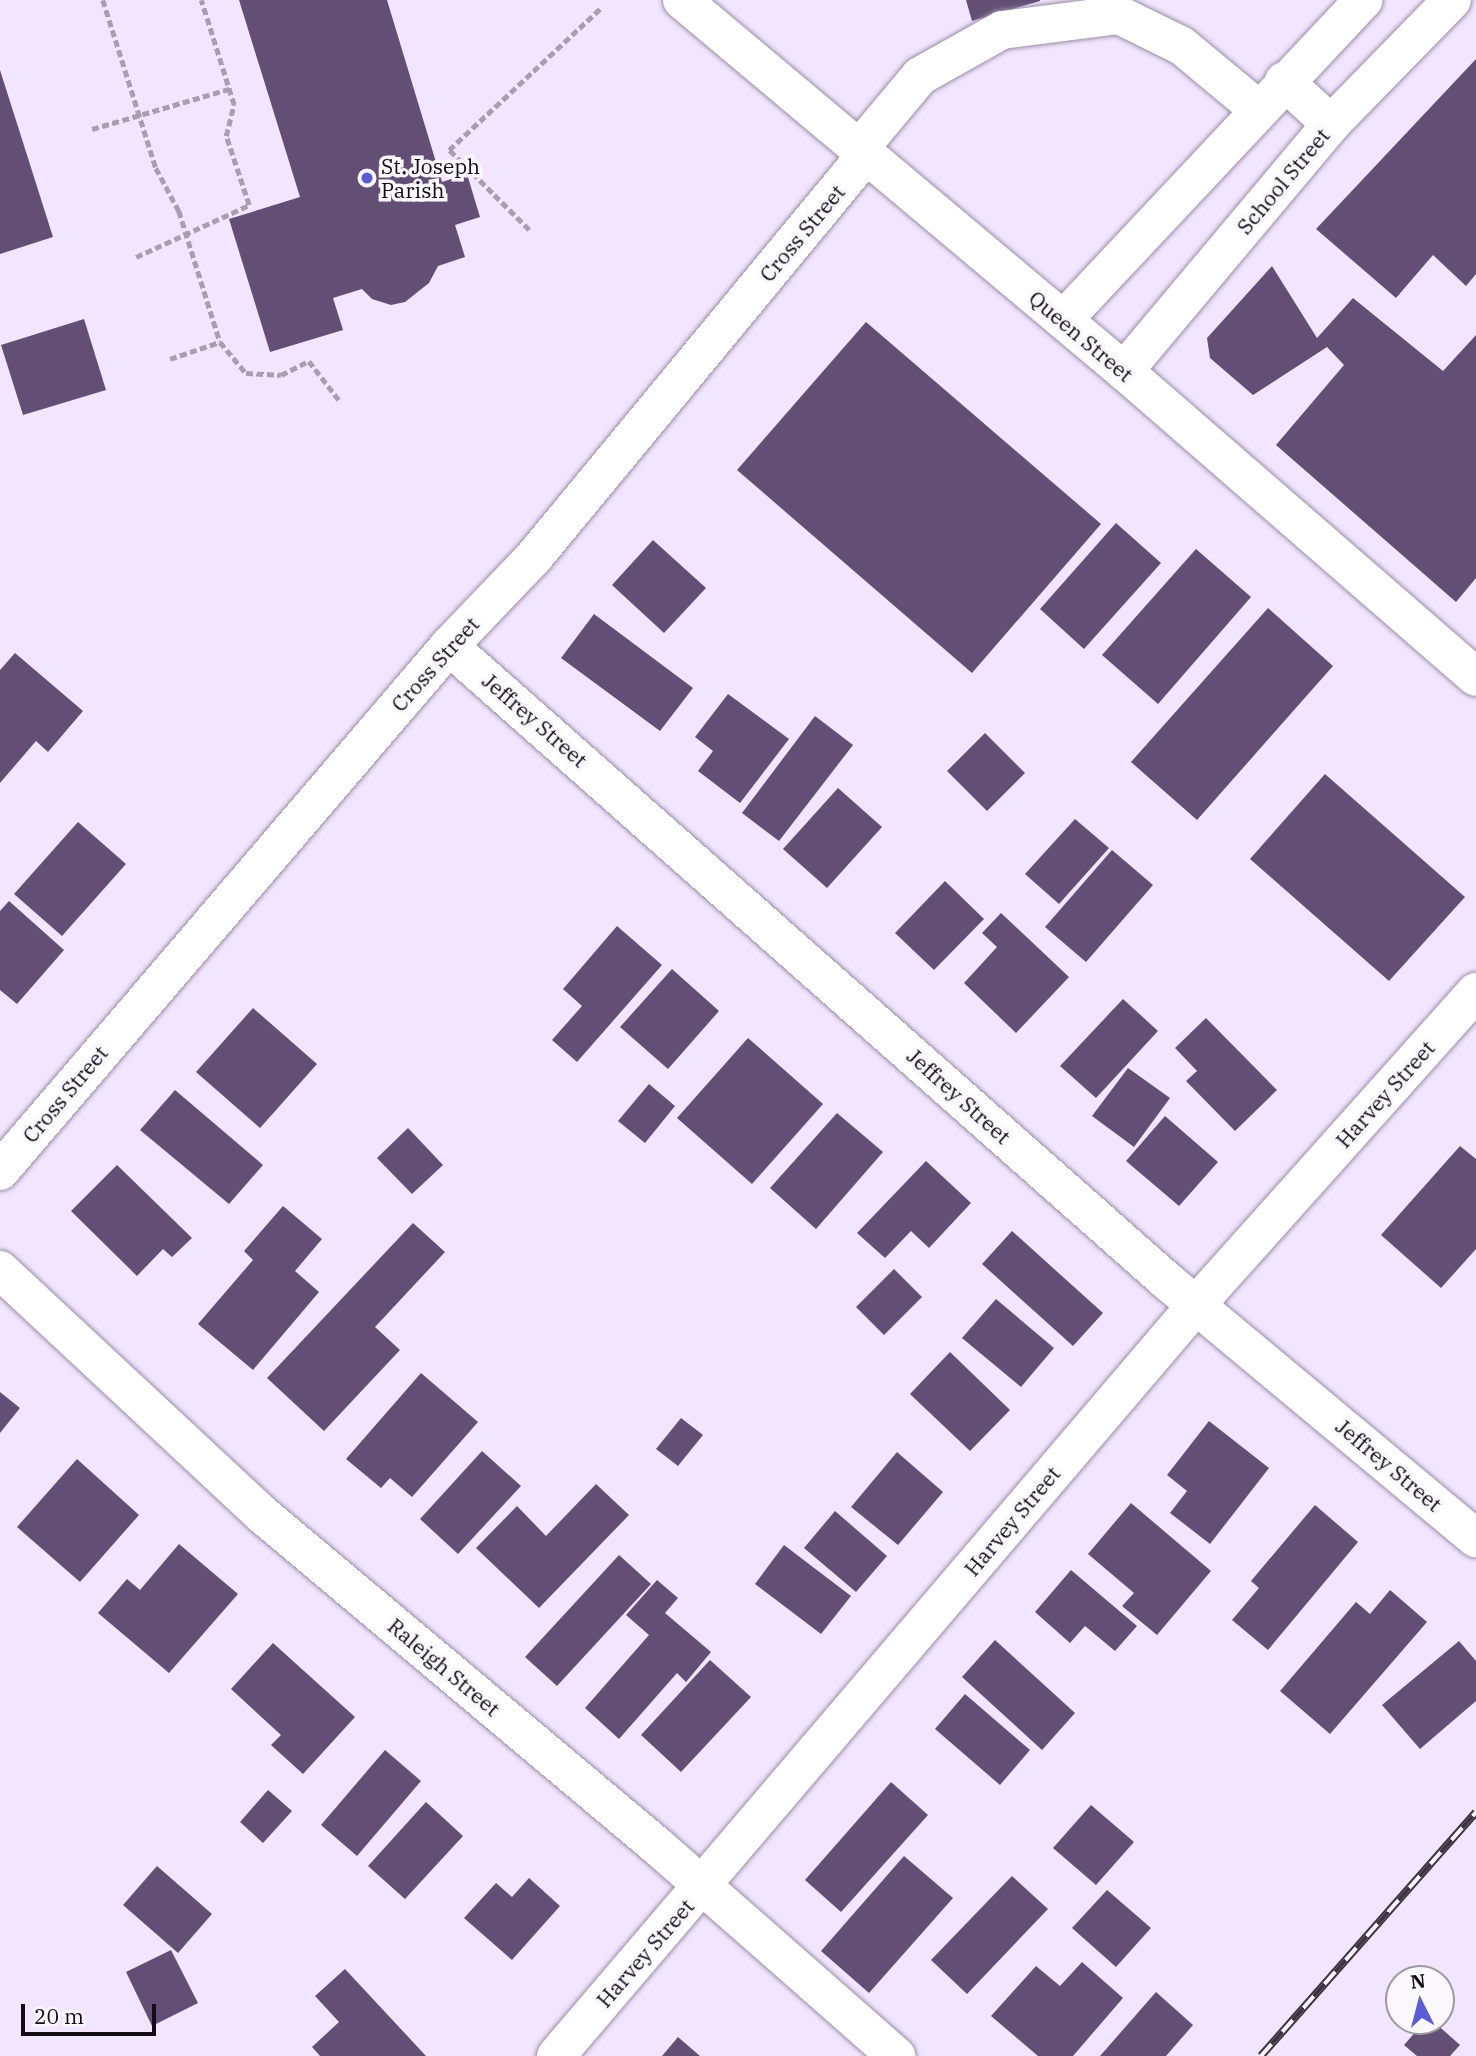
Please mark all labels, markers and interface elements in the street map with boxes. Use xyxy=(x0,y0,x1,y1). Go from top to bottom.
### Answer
street label: School Street xyxy=(1231,123,1335,239)
place label: St. Joseph Parish xyxy=(381,153,480,203)
marker: St. Joseph Parish xyxy=(359,170,375,186)
street label: Cross Street xyxy=(754,179,850,287)
street label: Queen Street xyxy=(1024,285,1138,387)
street label: Cross Street xyxy=(386,611,484,717)
street label: Jeffrey Street xyxy=(477,668,593,772)
street label: Harvey Street xyxy=(1330,1035,1440,1153)
street label: Cross Street xyxy=(17,1040,113,1148)
street label: Jeffrey Street xyxy=(902,1043,1016,1149)
street label: Jeffrey Street xyxy=(1331,1413,1447,1517)
street label: Harvey Street xyxy=(959,1461,1065,1581)
street label: Raleigh Street xyxy=(383,1613,505,1721)
street label: Harvey Street xyxy=(591,1894,699,2012)
north arrow xyxy=(1385,1965,1455,2035)
text: N xyxy=(1409,1968,1427,1994)
scale bar xyxy=(24,1990,159,2034)
text: 20 m xyxy=(34,2002,84,2030)

